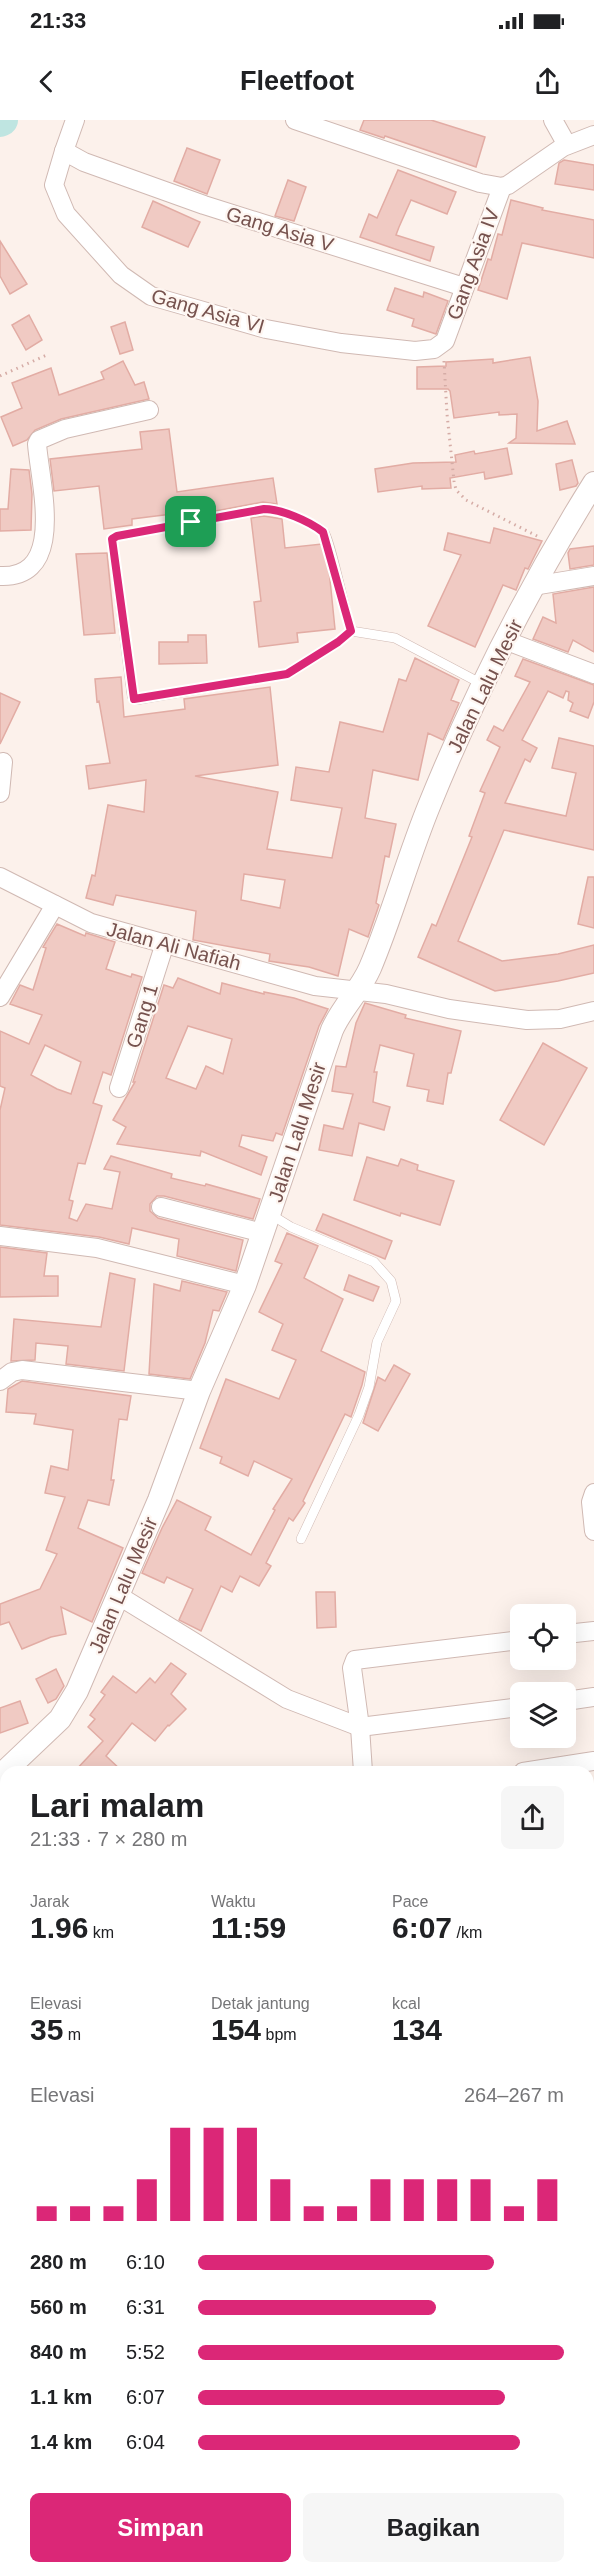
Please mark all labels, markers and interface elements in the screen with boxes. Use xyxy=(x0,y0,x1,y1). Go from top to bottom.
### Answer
text: 21:33 xyxy=(30,8,86,33)
icon: back xyxy=(30,65,63,98)
icon: share xyxy=(531,65,564,98)
text: Fleetfoot xyxy=(240,66,354,96)
street label: Gang Asia V xyxy=(224,202,337,256)
street label: Gang Asia IV xyxy=(443,205,504,323)
street label: Gang Asia VI xyxy=(149,284,267,338)
pin xyxy=(165,496,216,547)
icon: arrive xyxy=(174,505,207,538)
street label: Jalan Lalu Mesir xyxy=(443,615,527,756)
street label: Jalan Ali Nafiah xyxy=(105,918,243,974)
street label: Gang 1 xyxy=(122,981,162,1051)
street label: Jalan Lalu Mesir xyxy=(264,1059,330,1205)
street label: Jalan Lalu Mesir xyxy=(84,1513,162,1656)
map controls xyxy=(510,1604,576,1748)
button: locate xyxy=(510,1604,576,1670)
button: layers xyxy=(510,1682,576,1748)
button: share xyxy=(501,1786,564,1849)
text: Lari malam xyxy=(30,1787,204,1824)
text: 21:33 · 7 × 280 m xyxy=(30,1828,187,1850)
text: Jarak xyxy=(30,1893,69,1910)
text: Waktu xyxy=(211,1893,256,1910)
text: Pace xyxy=(392,1893,428,1910)
text: 1.96 xyxy=(30,1911,88,1944)
text: 11:59 xyxy=(211,1911,286,1944)
text: 6:07 xyxy=(392,1911,452,1944)
text: km xyxy=(88,1924,114,1941)
text: /km xyxy=(452,1924,482,1941)
text: Elevasi xyxy=(30,1995,82,2012)
text: Detak jantung xyxy=(211,1995,310,2012)
text: kcal xyxy=(392,1995,420,2012)
text: 35 xyxy=(30,2013,63,2046)
text: 154 xyxy=(211,2013,261,2046)
text: 134 xyxy=(392,2013,442,2046)
text: m xyxy=(63,2026,81,2043)
text: bpm xyxy=(261,2026,297,2043)
text: Elevasi xyxy=(30,2084,94,2106)
text: 264–267 m xyxy=(464,2084,564,2106)
text: 280 m xyxy=(30,2251,87,2273)
text: 6:10 xyxy=(126,2251,165,2273)
text: 560 m xyxy=(30,2296,87,2318)
text: 6:31 xyxy=(126,2296,165,2318)
text: 840 m xyxy=(30,2341,87,2363)
text: 5:52 xyxy=(126,2341,165,2363)
text: 1.1 km xyxy=(30,2386,92,2408)
text: 6:07 xyxy=(126,2386,165,2408)
text: 1.4 km xyxy=(30,2431,92,2453)
text: 6:04 xyxy=(126,2431,165,2453)
button: Simpan xyxy=(30,2493,291,2562)
button: Bagikan xyxy=(303,2493,564,2562)

